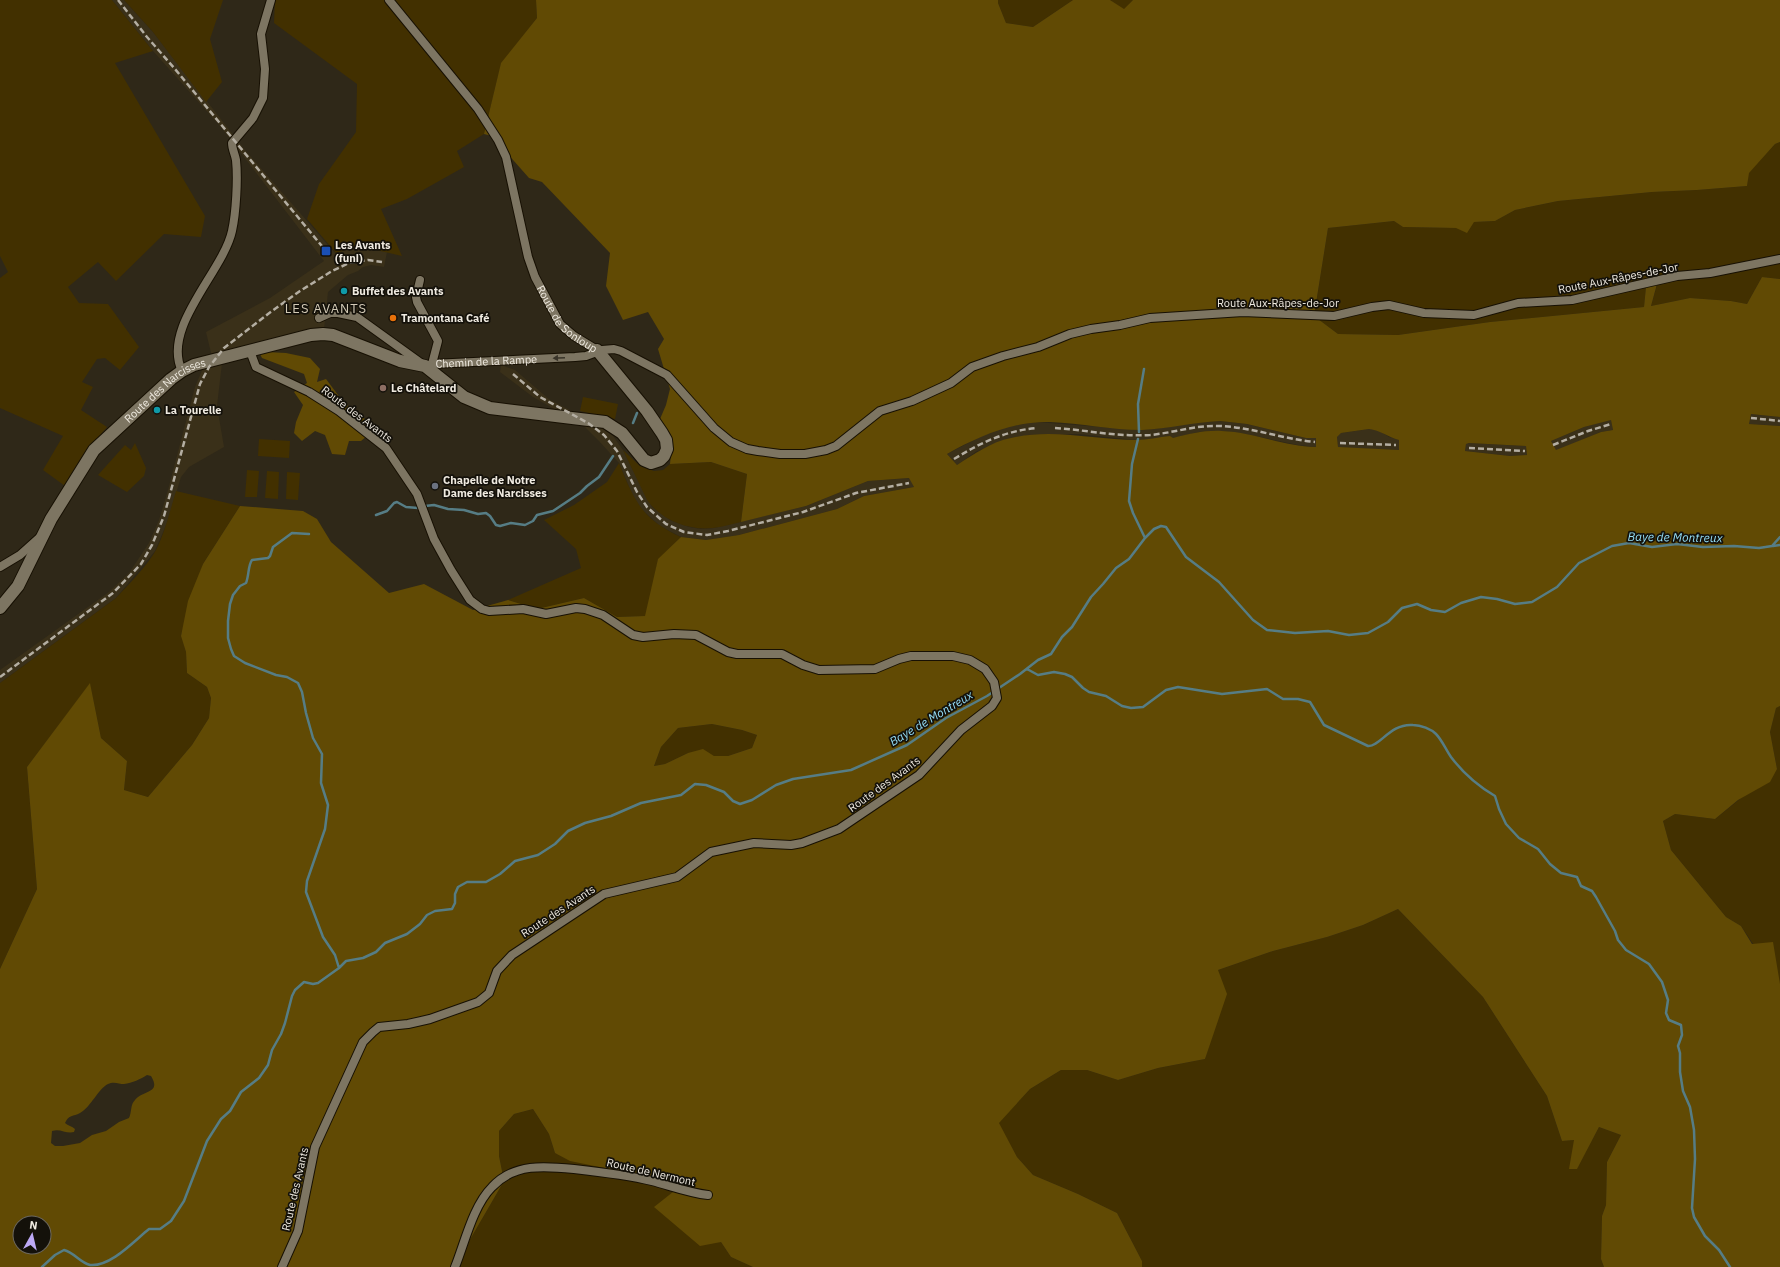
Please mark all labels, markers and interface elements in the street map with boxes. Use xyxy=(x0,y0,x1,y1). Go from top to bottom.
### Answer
place label: Les Avants (funi) xyxy=(335,238,391,265)
marker: Les Avants (funi) xyxy=(320,245,332,257)
street label: Route Aux-Râpes-de-Jor xyxy=(1557,259,1679,297)
street label: Route de Sonloup xyxy=(534,283,600,356)
place label: Buffet des Avants xyxy=(352,284,444,298)
marker: Buffet des Avants xyxy=(339,286,349,296)
street label: Route Aux-Râpes-de-Jor xyxy=(1217,296,1339,310)
district label: LES AVANTS xyxy=(285,300,367,317)
place label: Tramontana Café xyxy=(401,311,489,325)
marker: Tramontana Café xyxy=(388,313,398,323)
street label: Chemin de la Rampe xyxy=(435,352,537,371)
street label: Route des Narcisses xyxy=(121,355,207,426)
one-way arrow xyxy=(552,355,565,361)
place label: Le Châtelard xyxy=(391,381,456,395)
street label: Route des Avants xyxy=(319,383,395,445)
marker: Le Châtelard xyxy=(378,383,388,393)
place label: La Tourelle xyxy=(165,403,222,417)
marker: La Tourelle xyxy=(152,405,162,415)
place label: Chapelle de Notre Dame des Narcisses xyxy=(443,473,547,500)
marker: Chapelle de Notre Dame des Narcisses xyxy=(430,481,440,491)
water label: Baye de Montreux xyxy=(1627,529,1724,545)
water label: Baye de Montreux xyxy=(887,687,976,749)
street label: Route des Avants xyxy=(845,753,923,815)
street label: Route des Avants xyxy=(518,882,598,940)
street label: Route des Avants xyxy=(279,1146,311,1232)
street label: Route de Nermont xyxy=(605,1155,697,1189)
north arrow xyxy=(12,1215,52,1255)
text: N xyxy=(28,1218,38,1233)

